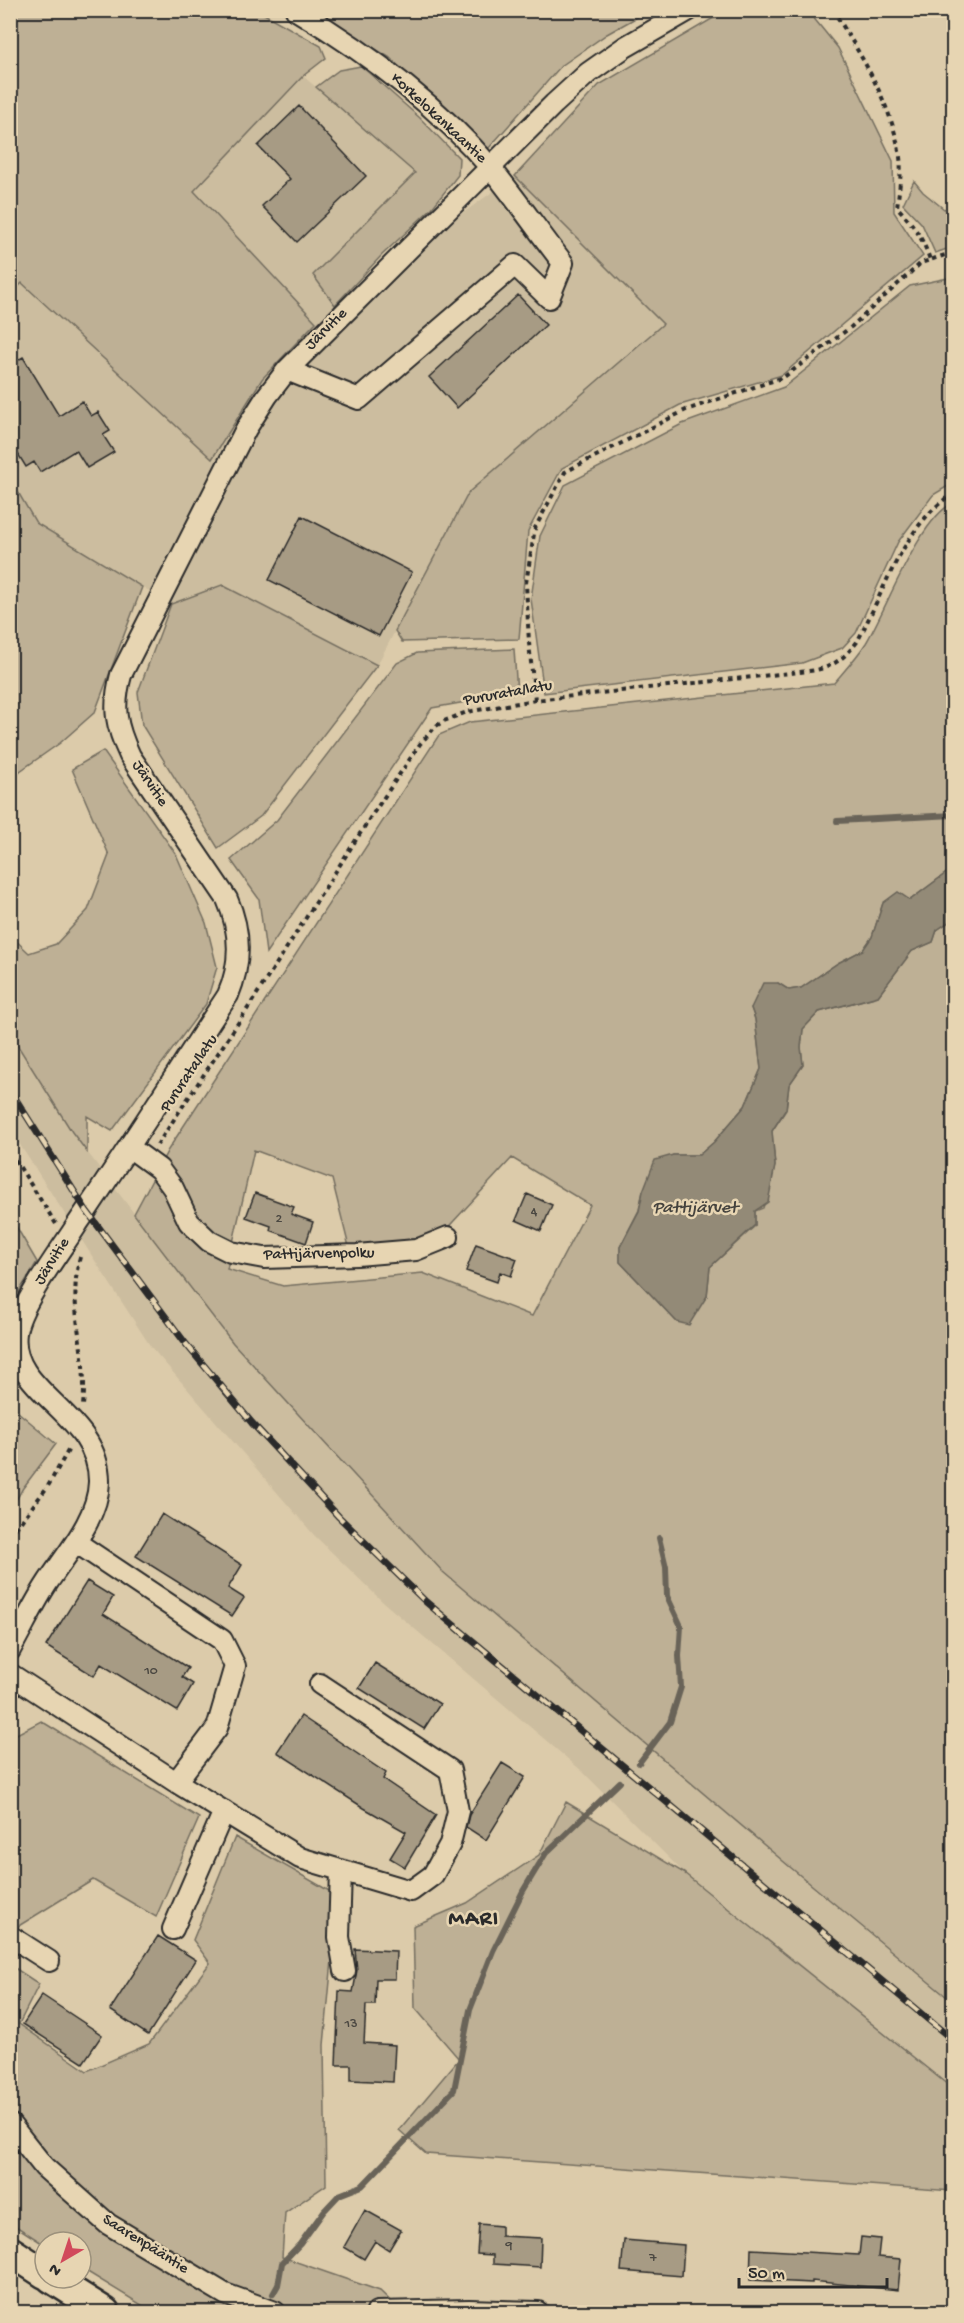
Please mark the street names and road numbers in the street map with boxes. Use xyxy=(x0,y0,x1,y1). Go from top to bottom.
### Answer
street label: Korkelokankaantie xyxy=(386,70,491,169)
street label: Järvitie xyxy=(302,304,353,355)
street label: Pururata/latu xyxy=(461,677,554,711)
street label: Järvitie xyxy=(127,757,172,811)
street label: Pururata/latu xyxy=(156,1031,223,1117)
street label: Järvitie xyxy=(31,1234,75,1289)
street label: Pattijärvenpolku xyxy=(262,1245,375,1265)
street label: Saarenpääntie xyxy=(98,2211,192,2279)

